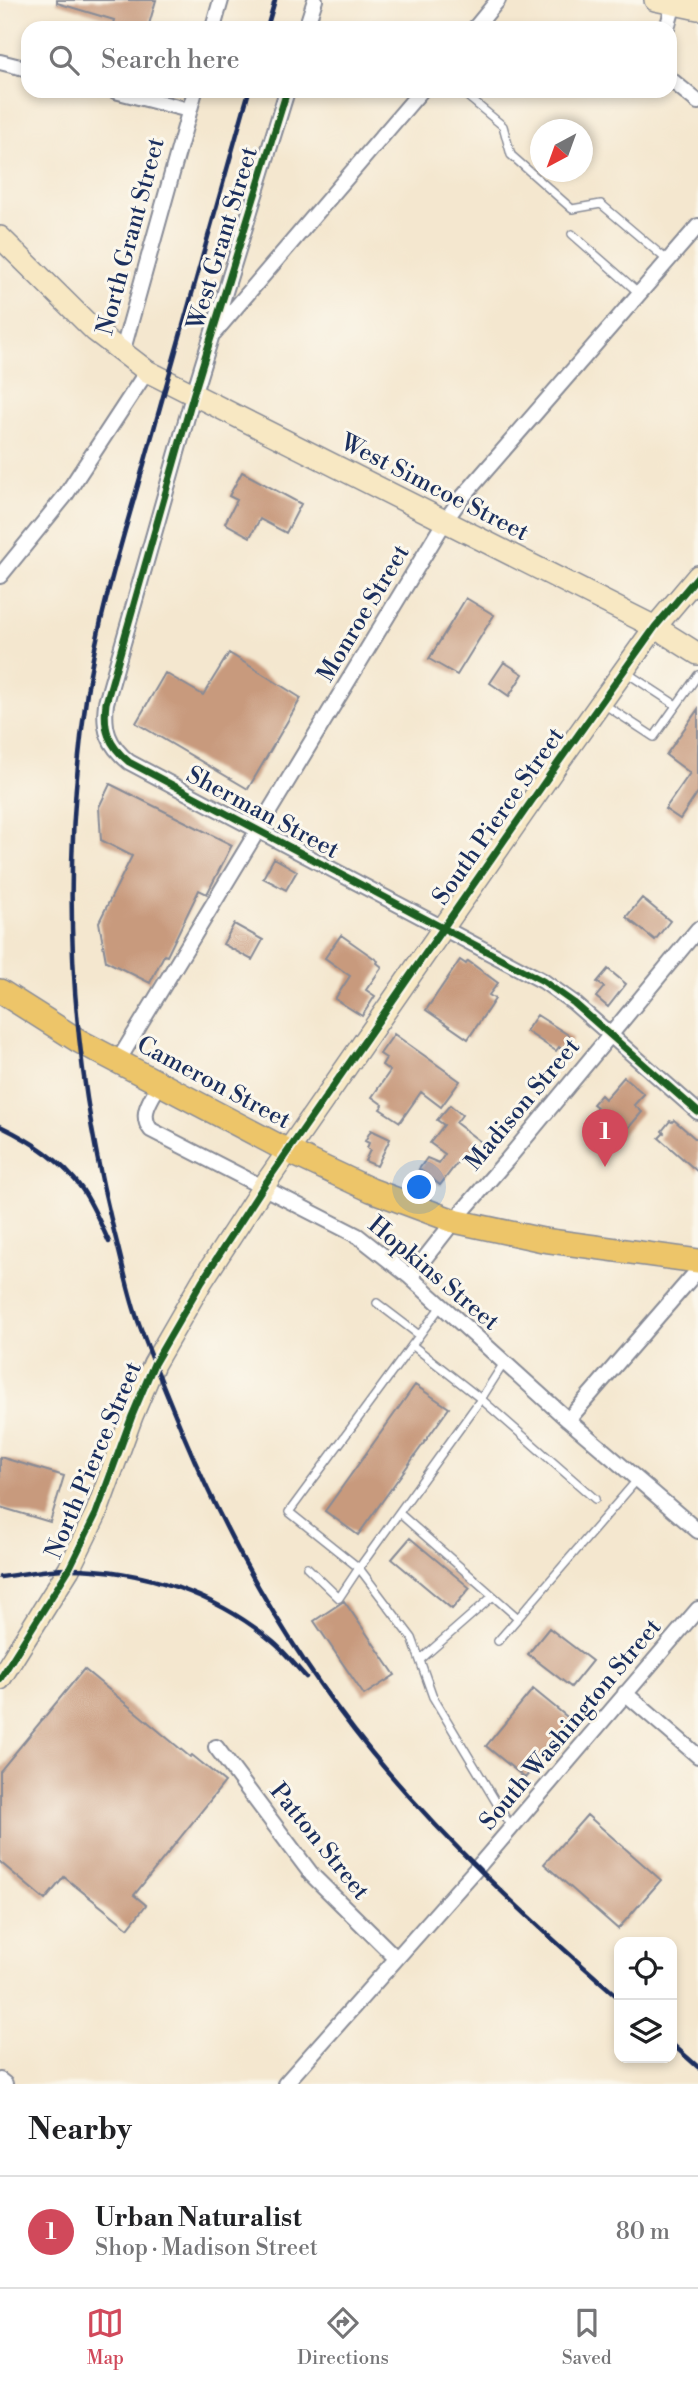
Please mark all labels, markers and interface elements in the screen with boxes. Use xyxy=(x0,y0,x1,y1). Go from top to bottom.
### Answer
search box xyxy=(21,21,677,98)
icon: search xyxy=(45,41,83,79)
text: Search here xyxy=(101,44,240,76)
north arrow xyxy=(530,119,593,182)
street label: North Grant Street xyxy=(90,134,172,338)
street label: West Grant Street xyxy=(181,143,265,334)
street label: West Simcoe Street xyxy=(335,427,534,548)
street label: Monroe Street xyxy=(311,539,417,688)
street label: South Pierce Street xyxy=(426,722,572,911)
street label: Sherman Street xyxy=(181,760,344,866)
street label: Cameron Street xyxy=(132,1030,296,1136)
street label: Madison Street xyxy=(459,1032,587,1177)
pin: 1 xyxy=(582,1109,628,1167)
your location xyxy=(402,1170,436,1204)
street label: Hopkins Street xyxy=(362,1210,505,1338)
street label: North Pierce Street xyxy=(39,1357,149,1563)
street label: South Washington Street xyxy=(473,1612,668,1837)
street label: Patton Street xyxy=(263,1777,376,1907)
map controls xyxy=(614,1937,677,2063)
button: locate xyxy=(614,1937,677,2000)
button: layers xyxy=(614,2000,677,2063)
text: Nearby xyxy=(28,2111,132,2149)
text: Urban Naturalist xyxy=(95,2202,302,2234)
text: 1 xyxy=(45,2218,57,2246)
text: 80 m xyxy=(616,2218,670,2246)
text: Shop · Madison Street xyxy=(95,2234,318,2262)
tab: Map xyxy=(86,2304,124,2370)
tab: Directions xyxy=(297,2304,389,2370)
tab: Saved xyxy=(562,2304,612,2370)

